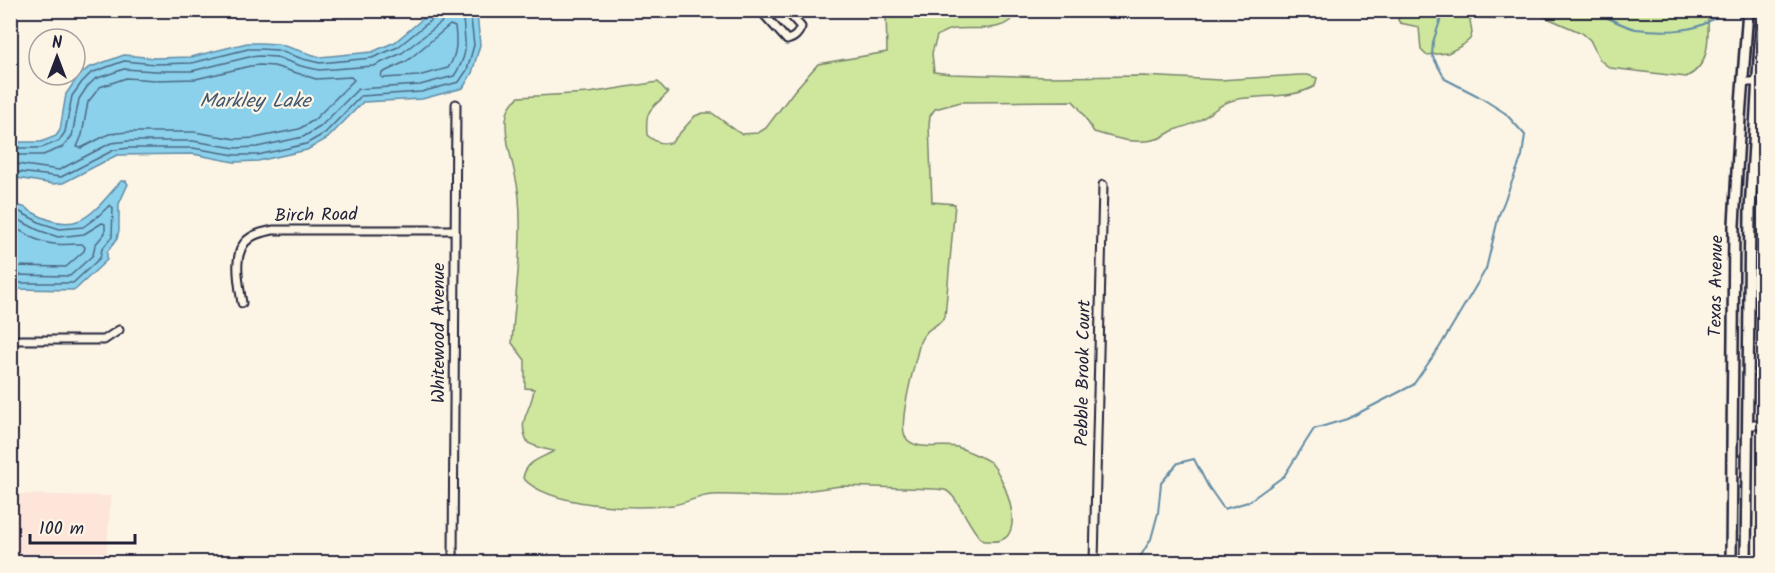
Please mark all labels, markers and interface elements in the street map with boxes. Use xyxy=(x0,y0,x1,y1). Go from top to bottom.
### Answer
north arrow xyxy=(27,27,87,87)
text: N xyxy=(52,31,62,56)
water label: Markley Lake xyxy=(199,86,313,118)
street label: Birch Road xyxy=(274,201,359,231)
street label: Texas Avenue xyxy=(1702,235,1732,337)
street label: Whitewood Avenue xyxy=(425,263,454,403)
street label: Pebble Brook Court xyxy=(1068,299,1100,446)
scale bar xyxy=(30,507,135,545)
text: 100 m xyxy=(39,515,84,544)

